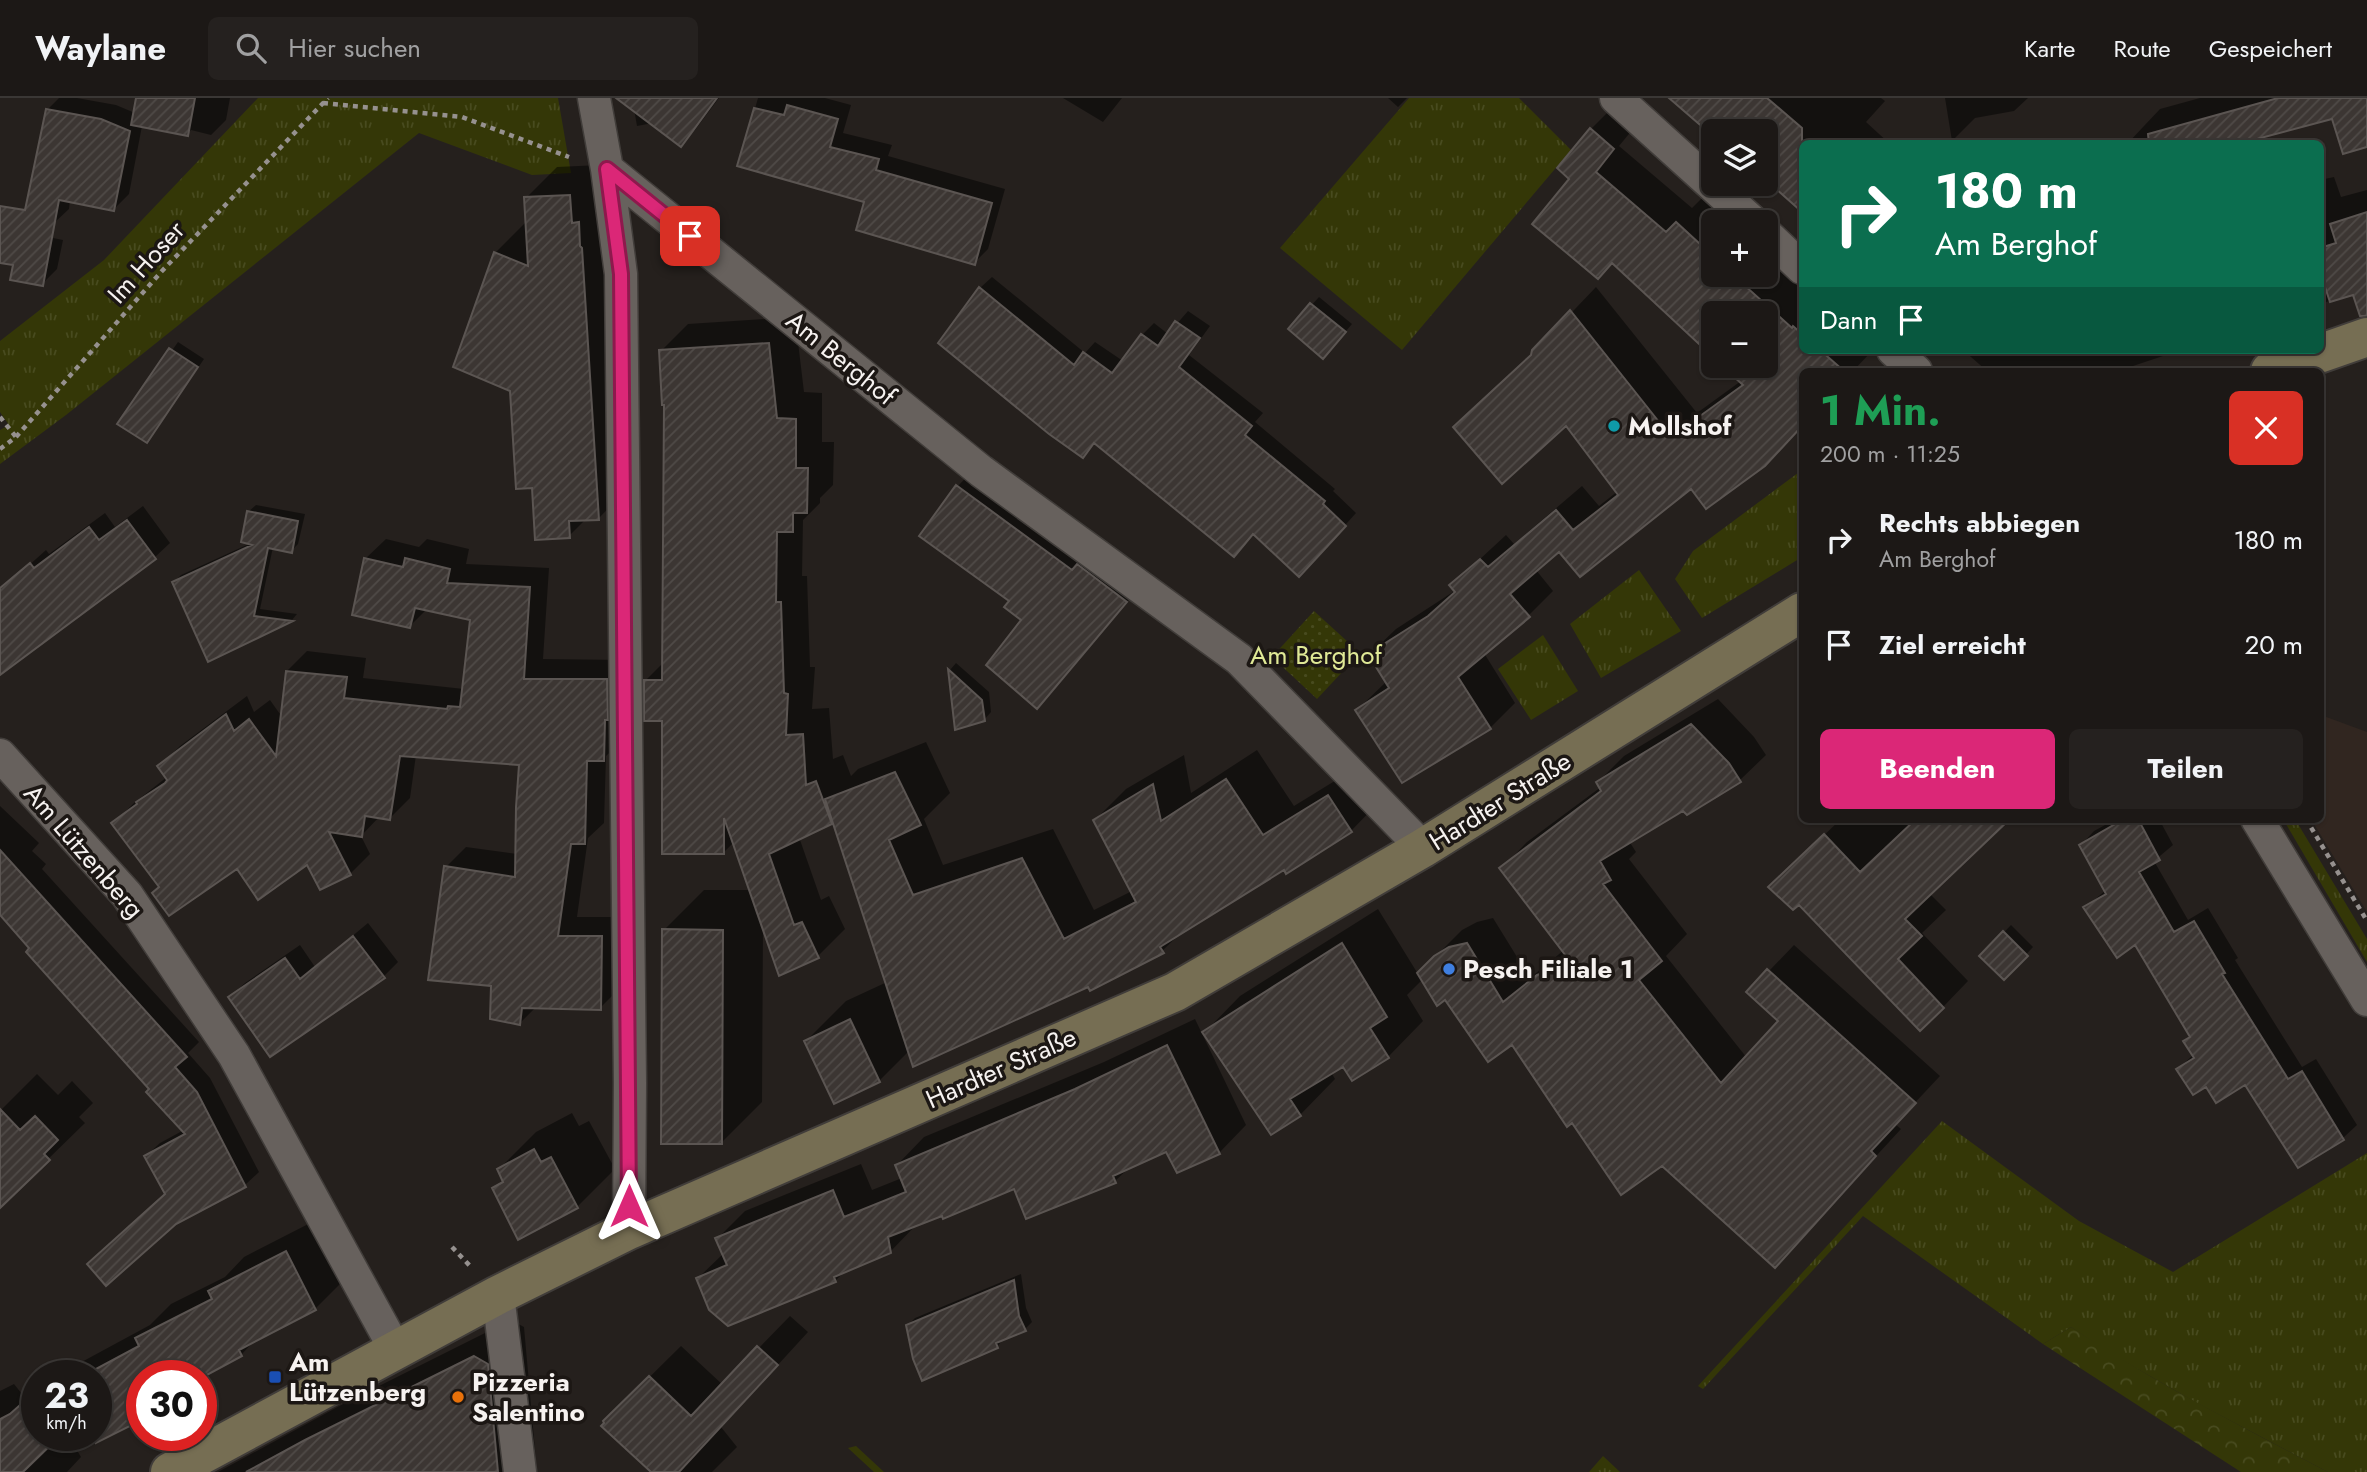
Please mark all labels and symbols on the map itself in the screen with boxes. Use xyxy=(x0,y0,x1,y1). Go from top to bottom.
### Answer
pin xyxy=(660,206,720,266)
street label: Im Hoser xyxy=(98,212,194,312)
street label: Am Berghof xyxy=(778,302,905,415)
place label: Mollshof xyxy=(1628,407,1733,445)
marker: Mollshof xyxy=(1606,418,1622,434)
park label: Am Berghof xyxy=(1250,636,1382,674)
street label: Hardter Straße xyxy=(1422,742,1578,860)
street label: Am Lützenberg xyxy=(15,776,153,926)
place label: Pesch Filiale 1 xyxy=(1463,950,1633,988)
marker: Pesch Filiale 1 xyxy=(1441,961,1457,977)
street label: Hardter Straße xyxy=(920,1018,1082,1118)
position arrow xyxy=(592,1169,666,1243)
place label: Am Lützenberg xyxy=(288,1343,426,1411)
speed limit sign: 30 xyxy=(126,1360,217,1451)
place label: Pizzeria Salentino xyxy=(472,1363,585,1431)
marker: Am Lützenberg xyxy=(267,1369,283,1385)
marker: Pizzeria Salentino xyxy=(450,1389,466,1405)

